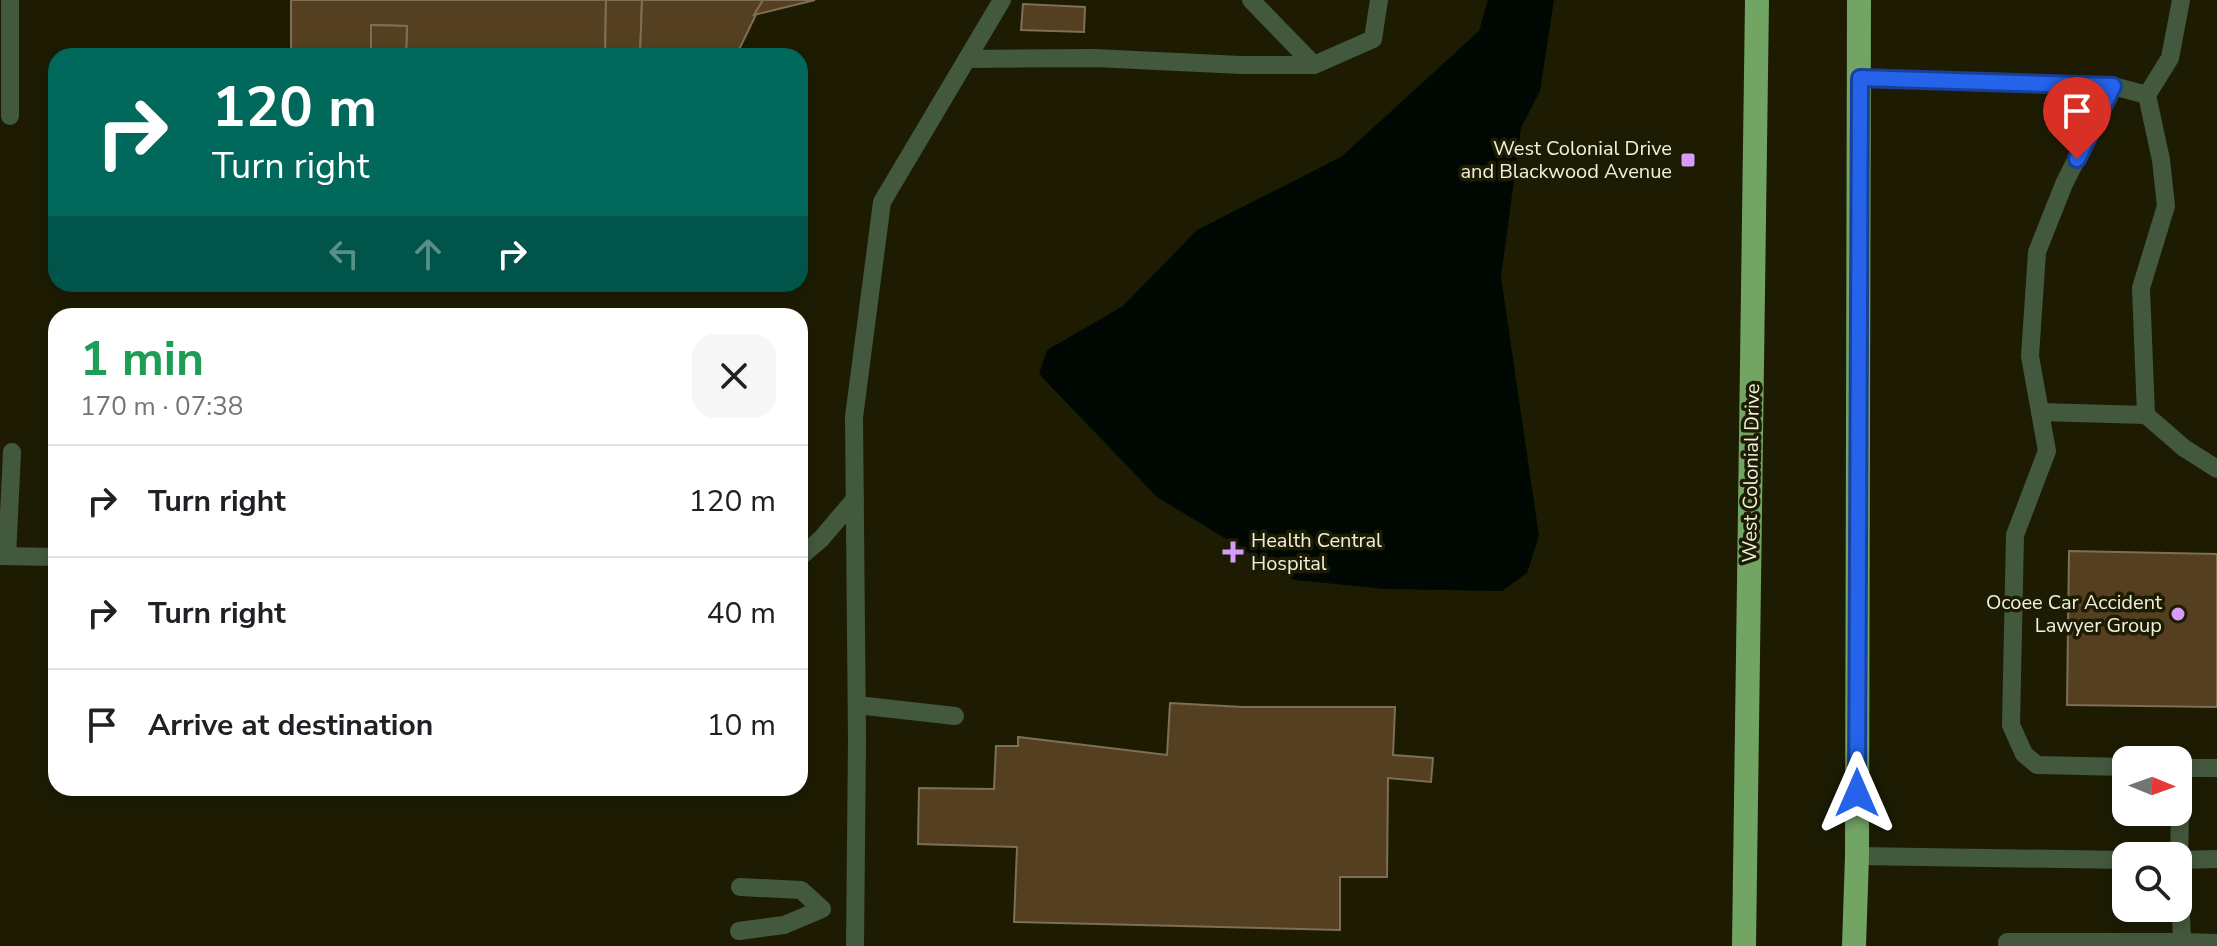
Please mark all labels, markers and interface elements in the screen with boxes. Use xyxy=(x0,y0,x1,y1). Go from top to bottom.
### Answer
text: 120 m xyxy=(212,69,377,146)
pin xyxy=(2043,77,2111,159)
icon: right xyxy=(80,80,184,184)
icon: arrive xyxy=(2055,89,2099,133)
place label: West Colonial Drive and Blackwood Avenue xyxy=(1460,135,1672,185)
text: Turn right xyxy=(212,142,369,191)
marker: West Colonial Drive and Blackwood Avenue xyxy=(1679,151,1697,169)
icon: left xyxy=(322,232,366,276)
icon: ahead xyxy=(406,232,450,276)
icon: right xyxy=(490,232,534,276)
text: 1 min xyxy=(80,326,204,392)
button: close xyxy=(692,334,776,418)
street label: West Colonial Drive xyxy=(1736,383,1766,563)
text: 170 m · 07:38 xyxy=(80,389,243,424)
icon: right xyxy=(80,479,124,523)
text: Turn right xyxy=(148,481,286,522)
text: 120 m xyxy=(689,481,776,522)
place label: Health Central Hospital xyxy=(1251,527,1382,577)
marker: Health Central Hospital xyxy=(1222,541,1244,563)
place label: Ocoee Car Accident Lawyer Group xyxy=(1986,589,2163,639)
icon: right xyxy=(80,591,124,635)
text: Turn right xyxy=(148,593,286,634)
text: 40 m xyxy=(707,593,776,634)
marker: Ocoee Car Accident Lawyer Group xyxy=(2169,605,2187,623)
icon: arrive xyxy=(80,703,124,747)
text: Arrive at destination xyxy=(148,705,433,746)
text: 10 m xyxy=(707,705,776,746)
north arrow xyxy=(2112,746,2192,826)
map controls xyxy=(2112,746,2192,922)
position arrow xyxy=(1815,751,1899,835)
button: search xyxy=(2112,842,2192,922)

